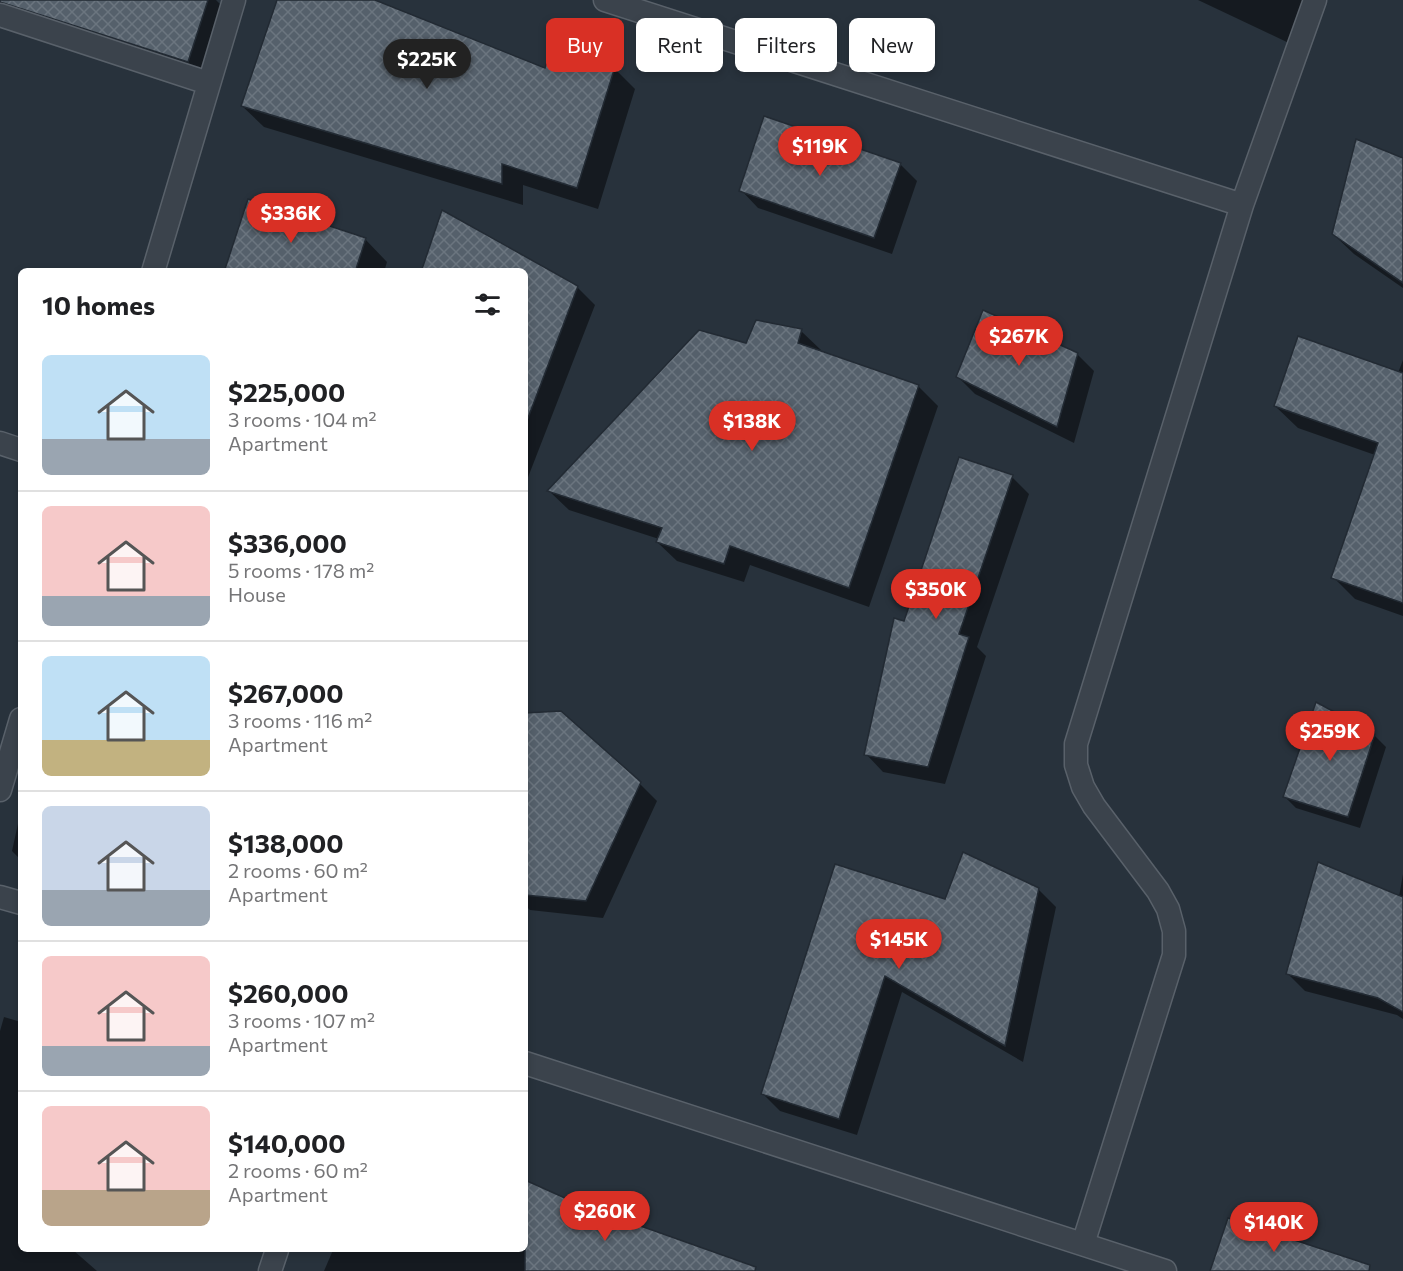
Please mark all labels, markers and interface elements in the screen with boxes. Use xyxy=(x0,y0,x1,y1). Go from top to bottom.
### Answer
chip: Buy xyxy=(546,18,624,72)
chip: Rent xyxy=(636,18,723,72)
chip: Filters xyxy=(735,18,837,72)
chip: New xyxy=(849,18,935,72)
pin: $225K xyxy=(385,39,469,90)
text: $225K xyxy=(397,46,457,70)
pin: $119K xyxy=(778,126,862,177)
text: $119K xyxy=(792,133,848,157)
pin: $336K xyxy=(249,193,333,244)
text: $336K xyxy=(261,200,321,224)
icon: filters xyxy=(471,288,504,321)
text: 10 homes xyxy=(42,289,155,320)
pin: $267K xyxy=(977,316,1061,367)
text: $267K xyxy=(989,323,1049,347)
text: $225,000 xyxy=(228,376,345,407)
icon: home xyxy=(90,379,162,451)
pin: $138K xyxy=(710,401,794,452)
text: 3 rooms · 104 m² xyxy=(228,407,377,431)
text: $138K xyxy=(723,408,781,432)
text: Apartment xyxy=(228,431,328,455)
text: $336,000 xyxy=(228,527,347,558)
icon: home xyxy=(90,530,162,602)
text: 5 rooms · 178 m² xyxy=(228,558,374,582)
pin: $350K xyxy=(894,569,978,620)
text: $350K xyxy=(905,576,967,600)
text: House xyxy=(228,582,286,606)
text: $267,000 xyxy=(228,677,344,708)
icon: home xyxy=(90,680,162,752)
text: 3 rooms · 116 m² xyxy=(228,708,372,732)
pin: $259K xyxy=(1288,711,1372,762)
text: $259K xyxy=(1300,718,1360,742)
text: Apartment xyxy=(228,732,328,756)
text: $138,000 xyxy=(228,827,344,858)
icon: home xyxy=(90,830,162,902)
text: 2 rooms · 60 m² xyxy=(228,858,368,882)
text: Apartment xyxy=(228,882,328,906)
pin: $145K xyxy=(857,919,941,970)
text: $145K xyxy=(870,926,928,950)
text: $260,000 xyxy=(228,977,349,1008)
icon: home xyxy=(90,980,162,1052)
text: 3 rooms · 107 m² xyxy=(228,1008,375,1032)
text: Apartment xyxy=(228,1032,328,1056)
text: $140,000 xyxy=(228,1127,346,1158)
icon: home xyxy=(90,1130,162,1202)
text: 2 rooms · 60 m² xyxy=(228,1158,368,1182)
text: Apartment xyxy=(228,1182,328,1206)
pin: $260K xyxy=(563,1191,647,1242)
text: $260K xyxy=(574,1198,636,1222)
pin: $140K xyxy=(1232,1202,1316,1253)
text: $140K xyxy=(1244,1209,1304,1233)

